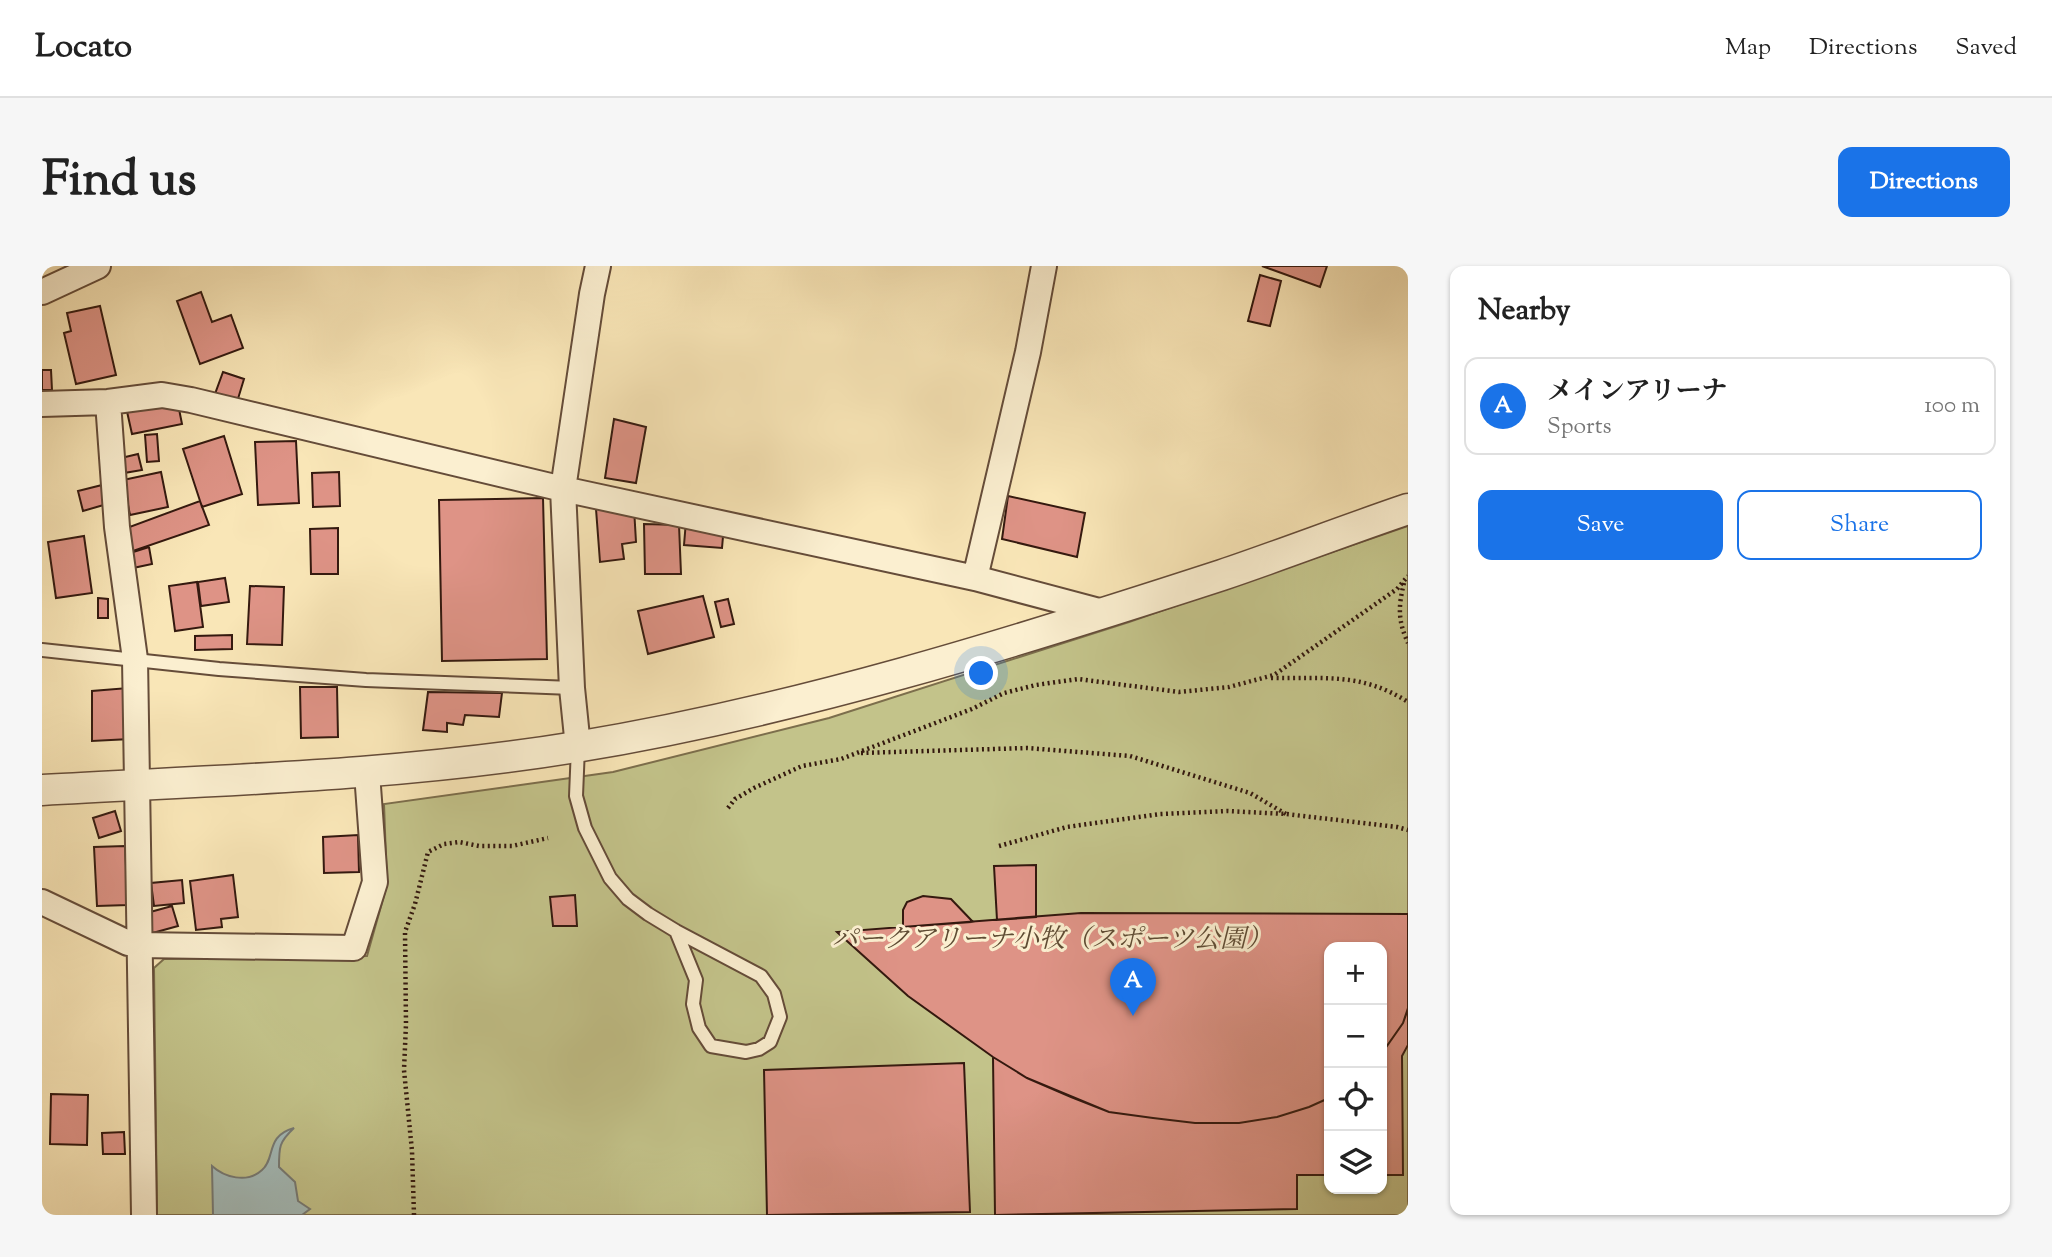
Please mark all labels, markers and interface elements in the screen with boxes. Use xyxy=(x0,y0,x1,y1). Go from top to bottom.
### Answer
text: Locato xyxy=(35,24,132,72)
text: Map xyxy=(1725,31,1771,65)
text: Directions xyxy=(1809,31,1917,65)
text: Saved xyxy=(1955,31,2017,65)
text: Find us xyxy=(42,147,196,217)
button: Directions xyxy=(1838,147,2010,217)
text: Nearby xyxy=(1478,290,1570,333)
text: メインアリーナ xyxy=(1547,374,1727,411)
text: A xyxy=(1494,390,1512,423)
text: 100 m xyxy=(1924,390,1980,423)
text: Sports xyxy=(1547,411,1612,444)
button: Save xyxy=(1478,490,1723,560)
button: Share xyxy=(1737,490,1982,560)
your location xyxy=(964,656,998,690)
park label: パークアリーナ小牧（スポーツ公園） xyxy=(832,922,1272,959)
map controls xyxy=(1324,942,1387,1194)
button: + xyxy=(1324,942,1387,1005)
pin: A xyxy=(1110,958,1156,1016)
button: − xyxy=(1324,1005,1387,1068)
button: locate xyxy=(1324,1068,1387,1131)
button: layers xyxy=(1324,1131,1387,1194)

